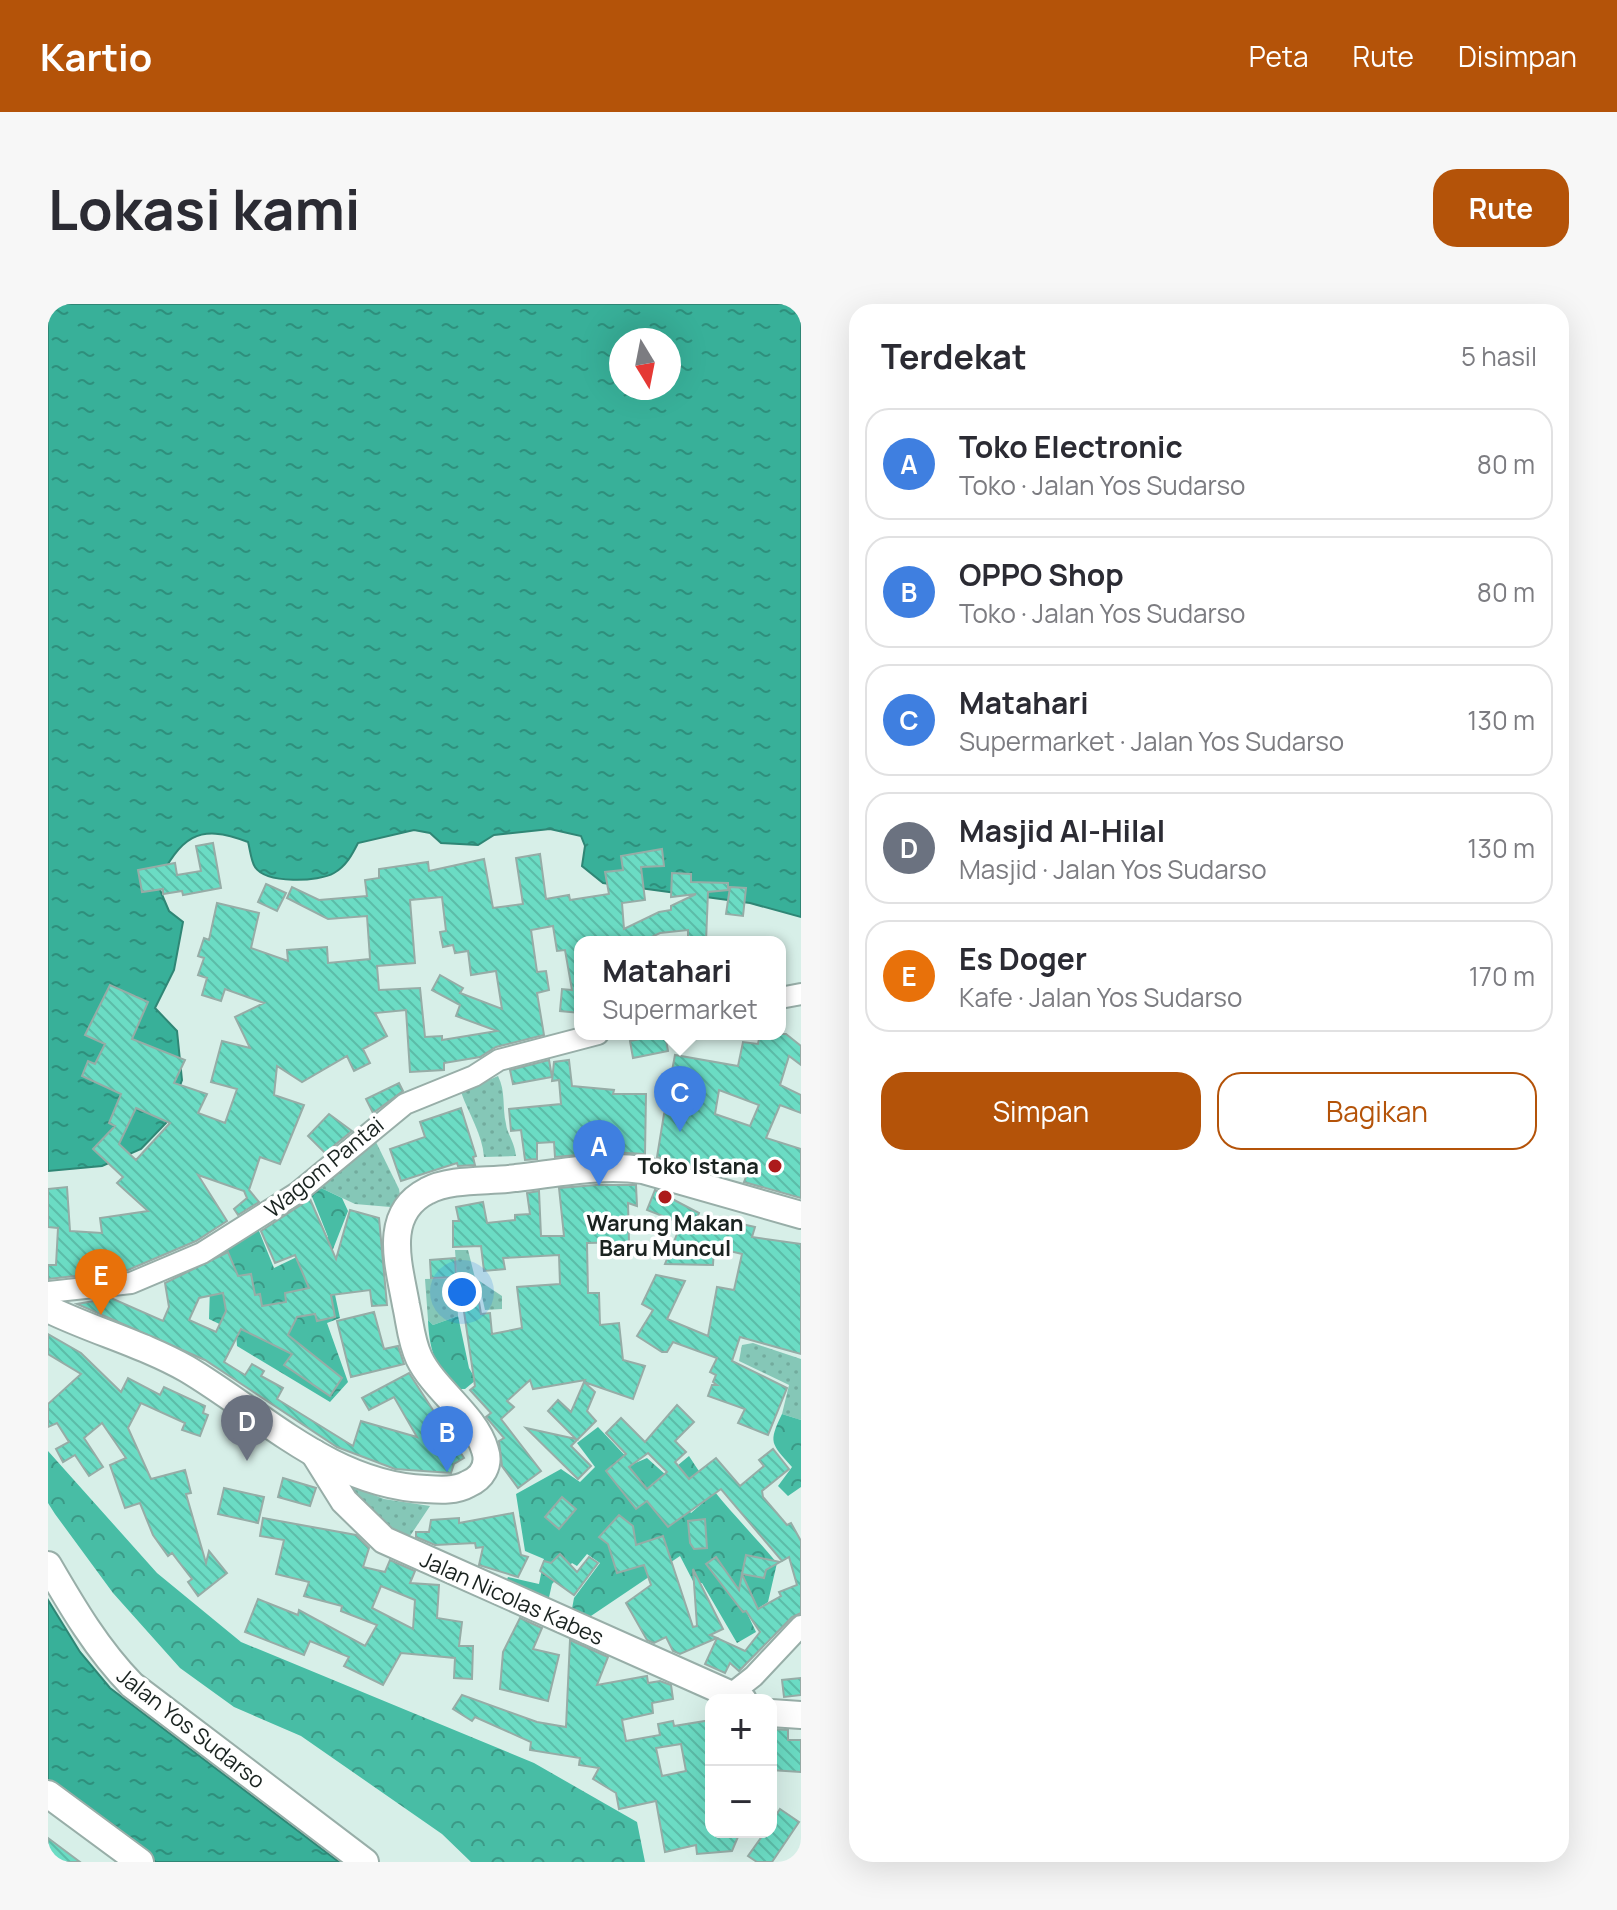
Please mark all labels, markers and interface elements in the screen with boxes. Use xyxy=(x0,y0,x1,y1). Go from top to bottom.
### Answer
text: Kartio xyxy=(40,30,152,82)
text: Peta xyxy=(1249,37,1309,75)
text: Rute xyxy=(1353,37,1414,75)
text: Disimpan xyxy=(1458,37,1577,75)
button: Rute xyxy=(1433,169,1569,247)
text: Lokasi kami xyxy=(48,170,361,247)
north arrow xyxy=(609,328,681,400)
text: Terdekat xyxy=(881,333,1027,379)
text: 5 hasil xyxy=(1461,338,1537,374)
text: Toko Electronic xyxy=(959,426,1183,467)
text: A xyxy=(900,446,918,482)
text: 80 m xyxy=(1477,446,1535,482)
text: Toko · Jalan Yos Sudarso xyxy=(959,467,1245,503)
text: OPPO Shop xyxy=(959,554,1124,595)
text: B xyxy=(901,574,917,610)
text: 80 m xyxy=(1477,574,1535,610)
text: Toko · Jalan Yos Sudarso xyxy=(959,595,1245,631)
text: Matahari xyxy=(959,682,1089,723)
text: C xyxy=(899,702,919,738)
text: 130 m xyxy=(1467,702,1535,738)
text: Supermarket · Jalan Yos Sudarso xyxy=(959,723,1344,759)
text: Masjid Al-Hilal xyxy=(959,810,1165,851)
text: D xyxy=(900,830,918,866)
text: 130 m xyxy=(1467,830,1535,866)
text: Masjid · Jalan Yos Sudarso xyxy=(959,851,1267,887)
popup xyxy=(574,936,786,1040)
text: Es Doger xyxy=(959,938,1087,979)
text: Matahari xyxy=(602,950,732,991)
text: E xyxy=(901,958,917,994)
text: 170 m xyxy=(1469,958,1535,994)
text: Kafe · Jalan Yos Sudarso xyxy=(959,979,1242,1015)
text: Supermarket xyxy=(602,991,758,1027)
pin: C xyxy=(654,1066,706,1132)
button: Simpan xyxy=(881,1072,1201,1150)
button: Bagikan xyxy=(1217,1072,1537,1150)
street label: Wagom Pantai xyxy=(258,1110,390,1224)
pin: A xyxy=(573,1120,625,1186)
place label: Toko Istana xyxy=(637,1151,759,1181)
marker: Toko Istana xyxy=(766,1157,784,1175)
marker: Warung Makan Baru Muncul xyxy=(656,1188,674,1206)
place label: Warung Makan Baru Muncul xyxy=(586,1208,744,1263)
pin: E xyxy=(75,1249,127,1315)
your location xyxy=(442,1272,482,1312)
pin: D xyxy=(221,1395,273,1461)
pin: B xyxy=(421,1406,473,1472)
street label: Jalan Nicolas Kabes xyxy=(415,1544,609,1652)
street label: Jalan Yos Sudarso xyxy=(111,1661,271,1795)
map controls xyxy=(705,1694,777,1838)
button: + xyxy=(705,1694,777,1766)
button: − xyxy=(705,1766,777,1838)

